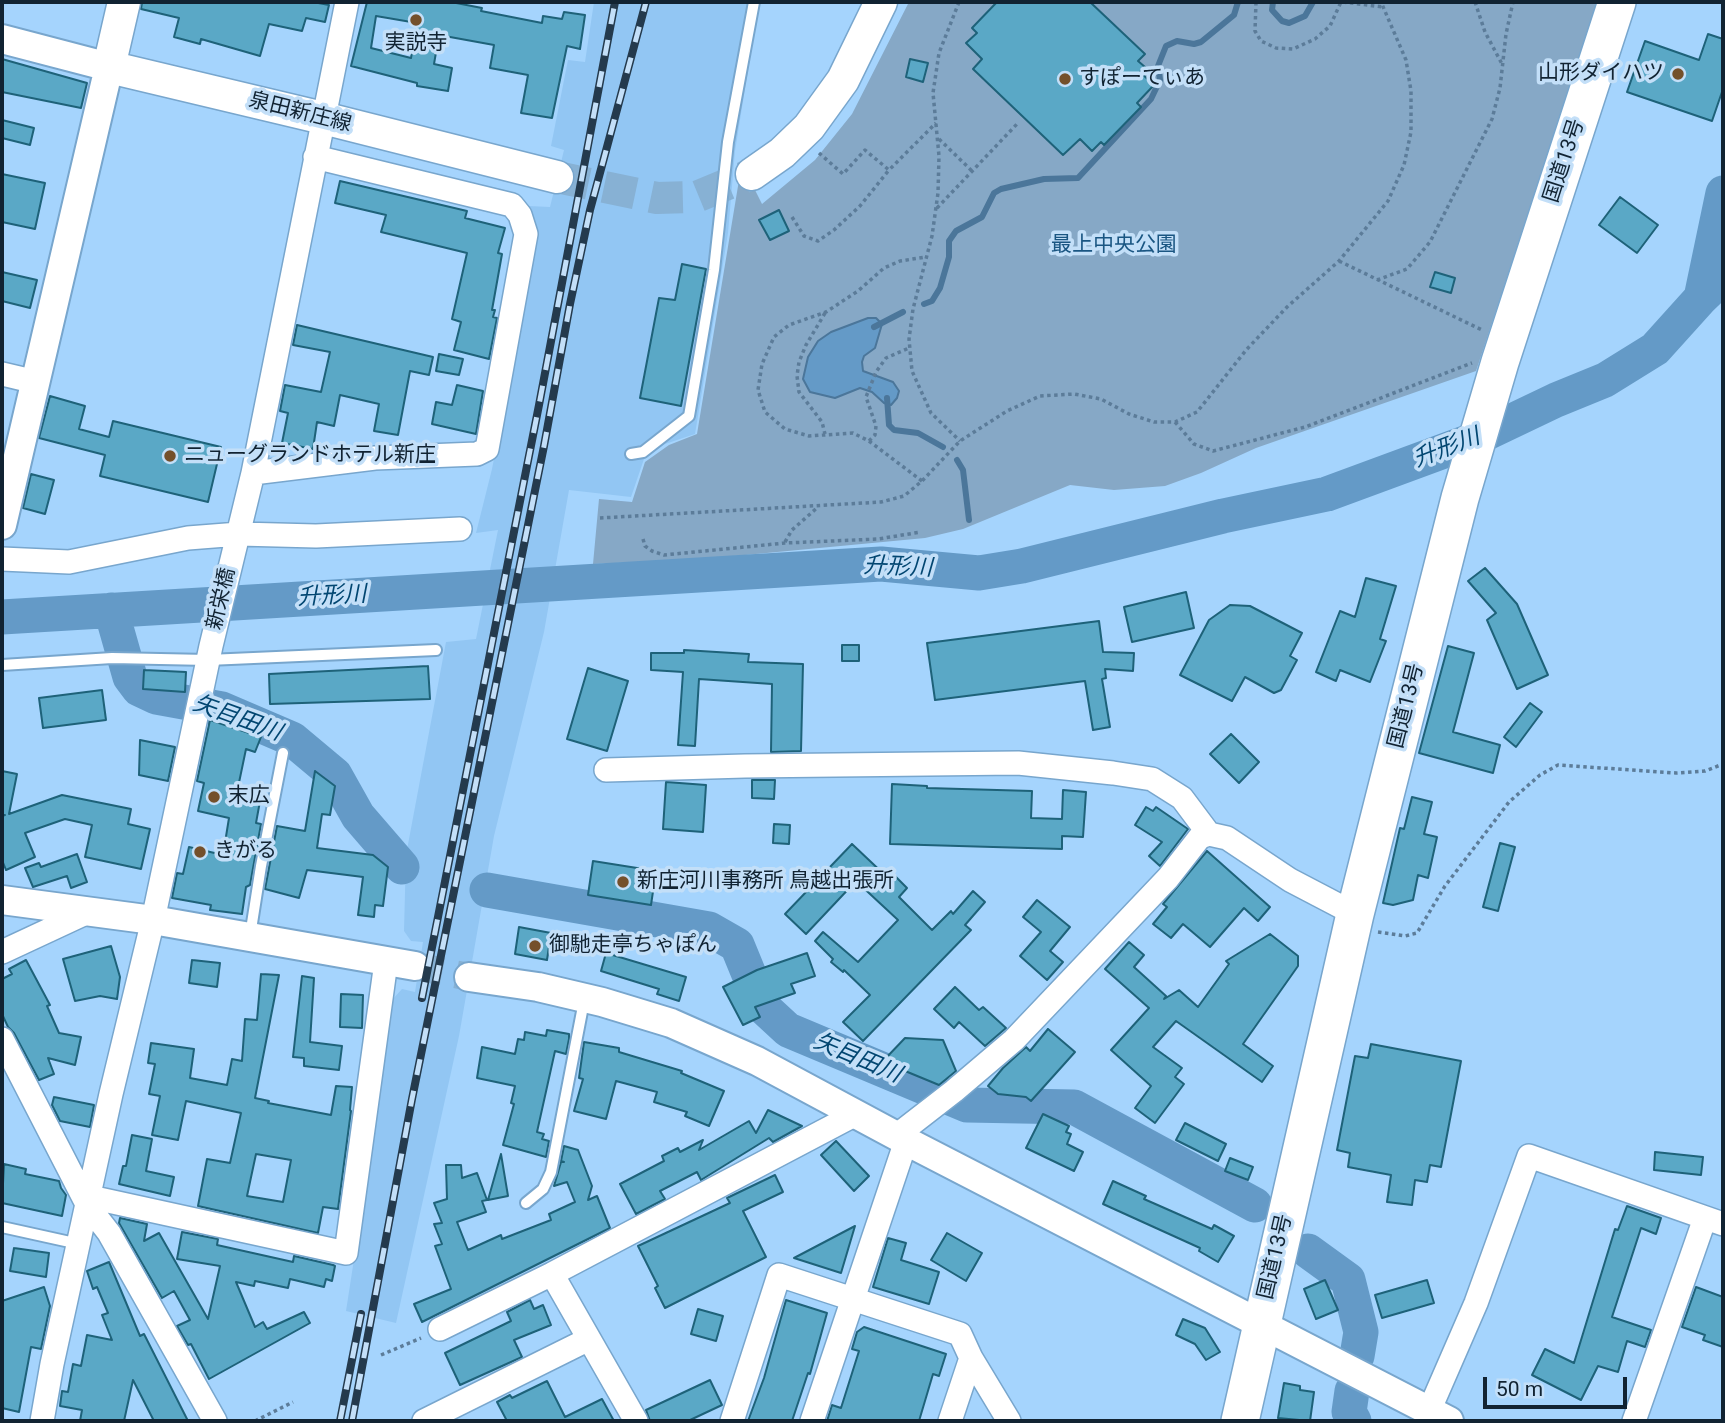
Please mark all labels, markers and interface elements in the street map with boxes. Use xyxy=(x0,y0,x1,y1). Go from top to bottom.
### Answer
marker: 実説寺 xyxy=(408,12,424,28)
place label: 実説寺 xyxy=(385,31,447,57)
place label: 山形ダイハツ xyxy=(1538,61,1664,87)
place label: すぽーてぃあ xyxy=(1079,66,1205,92)
marker: 山形ダイハツ xyxy=(1670,66,1686,82)
marker: すぽーてぃあ xyxy=(1057,71,1073,87)
street label: 泉田新庄線 xyxy=(246,88,354,138)
street label: 国道13号 xyxy=(1540,116,1590,206)
park label: 最上中央公園 xyxy=(1051,233,1177,259)
water label: 升形川 xyxy=(1410,424,1484,474)
place label: ニューグランドホテル新庄 xyxy=(184,443,436,469)
marker: ニューグランドホテル新庄 xyxy=(162,448,178,464)
water label: 升形川 xyxy=(863,553,933,583)
street label: 新栄橋 xyxy=(203,565,241,633)
water label: 升形川 xyxy=(297,581,367,613)
street label: 国道13号 xyxy=(1384,661,1430,751)
water label: 矢目田川 xyxy=(189,690,285,748)
place label: 末広 xyxy=(228,784,270,810)
marker: 末広 xyxy=(206,789,222,805)
place label: きがる xyxy=(214,839,277,865)
marker: きがる xyxy=(192,844,208,860)
place label: 新庄河川事務所 鳥越出張所 xyxy=(637,869,894,895)
marker: 新庄河川事務所 鳥越出張所 xyxy=(615,874,631,890)
place label: 御馳走亭ちゃぽん xyxy=(549,933,717,959)
marker: 御馳走亭ちゃぽん xyxy=(527,938,543,954)
water label: 矢目田川 xyxy=(809,1028,905,1090)
street label: 国道13号 xyxy=(1254,1212,1298,1302)
scale bar xyxy=(1487,1364,1630,1408)
text: 50 m xyxy=(1496,1377,1543,1401)

